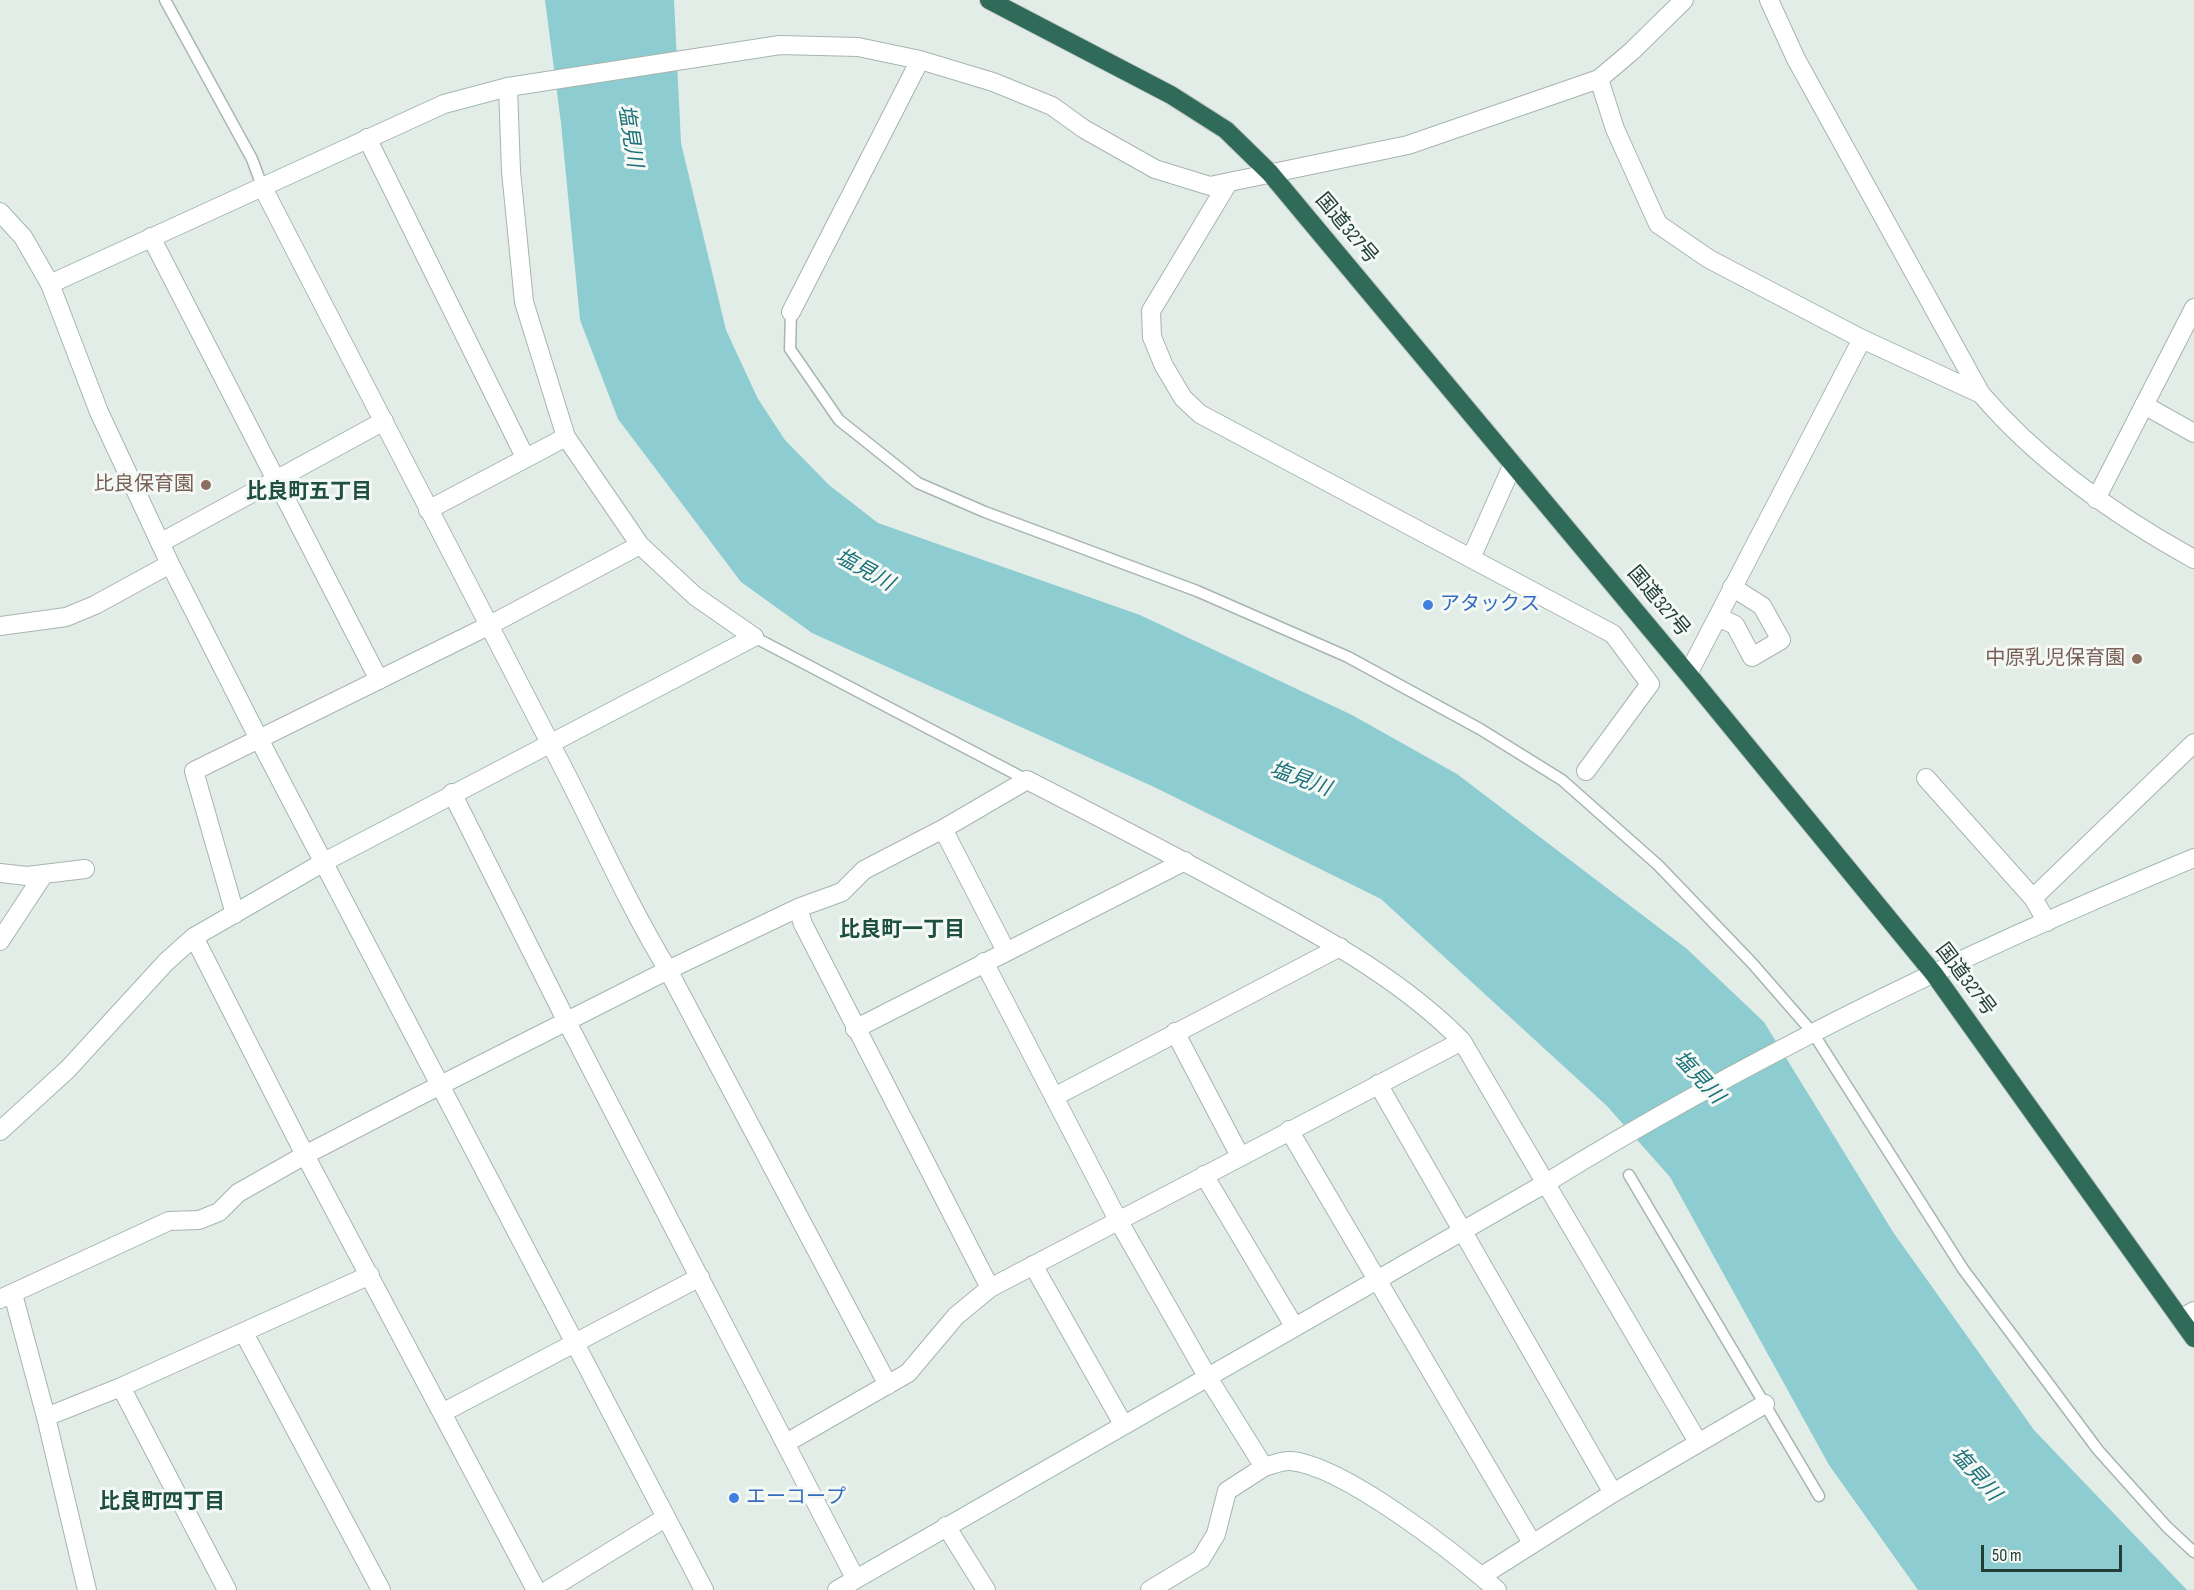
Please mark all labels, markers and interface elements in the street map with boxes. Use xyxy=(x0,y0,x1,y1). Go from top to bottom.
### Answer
water label: 塩見川 xyxy=(612,103,646,169)
street label: 国道327号 xyxy=(1310,189,1382,269)
place label: 比良保育園 xyxy=(94,473,194,497)
marker: 比良保育園 xyxy=(199,478,213,492)
district label: 比良町五丁目 xyxy=(246,480,372,506)
water label: 塩見川 xyxy=(830,545,898,597)
street label: 国道327号 xyxy=(1622,562,1694,642)
place label: アタックス xyxy=(1440,593,1540,617)
marker: アタックス xyxy=(1421,598,1435,612)
place label: 中原乳児保育園 xyxy=(1985,647,2125,671)
marker: 中原乳児保育園 xyxy=(2130,652,2144,666)
water label: 塩見川 xyxy=(1266,757,1334,803)
district label: 比良町一丁目 xyxy=(839,918,965,944)
street label: 国道327号 xyxy=(1930,939,2000,1021)
water label: 塩見川 xyxy=(1667,1046,1729,1110)
water label: 塩見川 xyxy=(1945,1443,2005,1507)
place label: エーコープ xyxy=(746,1486,846,1510)
district label: 比良町四丁目 xyxy=(99,1490,225,1516)
marker: エーコープ xyxy=(727,1491,741,1505)
scale bar xyxy=(1984,1533,2125,1571)
text: 50 m xyxy=(1992,1545,2022,1566)

